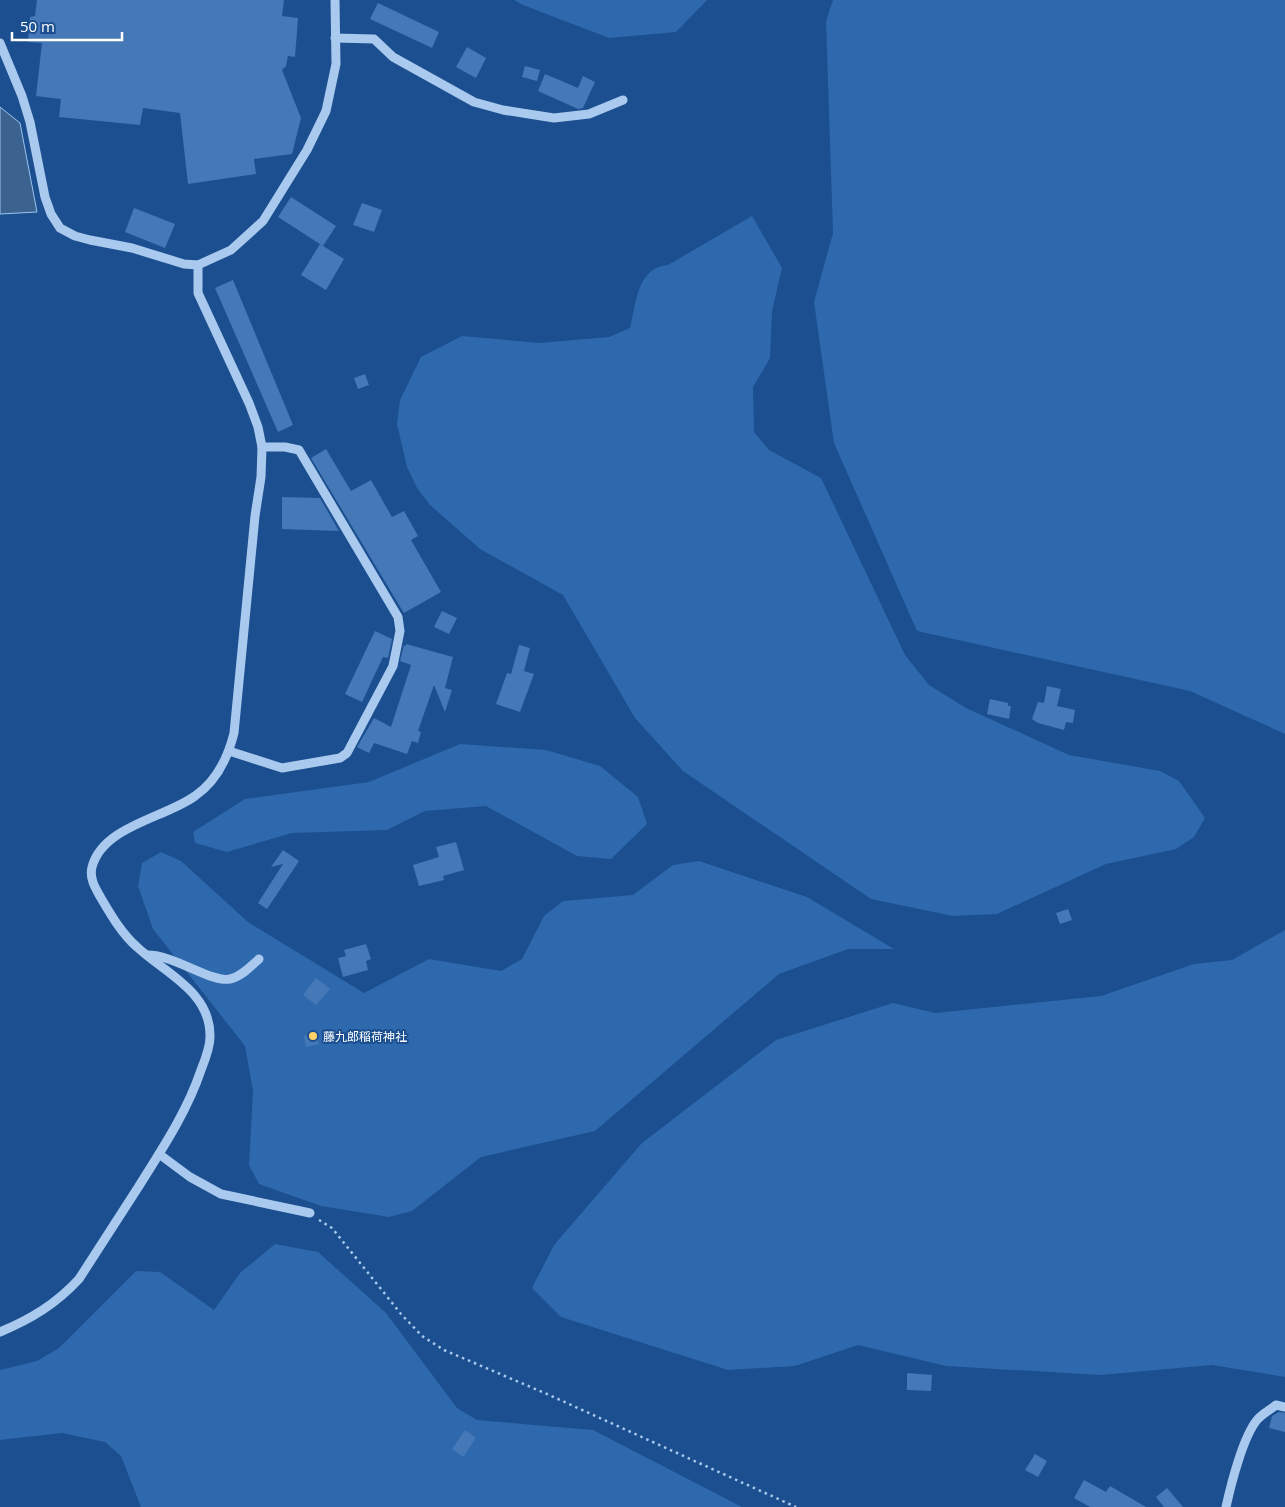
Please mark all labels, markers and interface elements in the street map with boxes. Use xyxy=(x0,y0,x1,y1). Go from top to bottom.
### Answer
scale bar xyxy=(12,10,122,42)
text: 50 m xyxy=(20,16,55,36)
place label: 藤九郎稲荷神社 xyxy=(323,1028,407,1045)
marker: 藤九郎稲荷神社 xyxy=(307,1030,319,1042)

